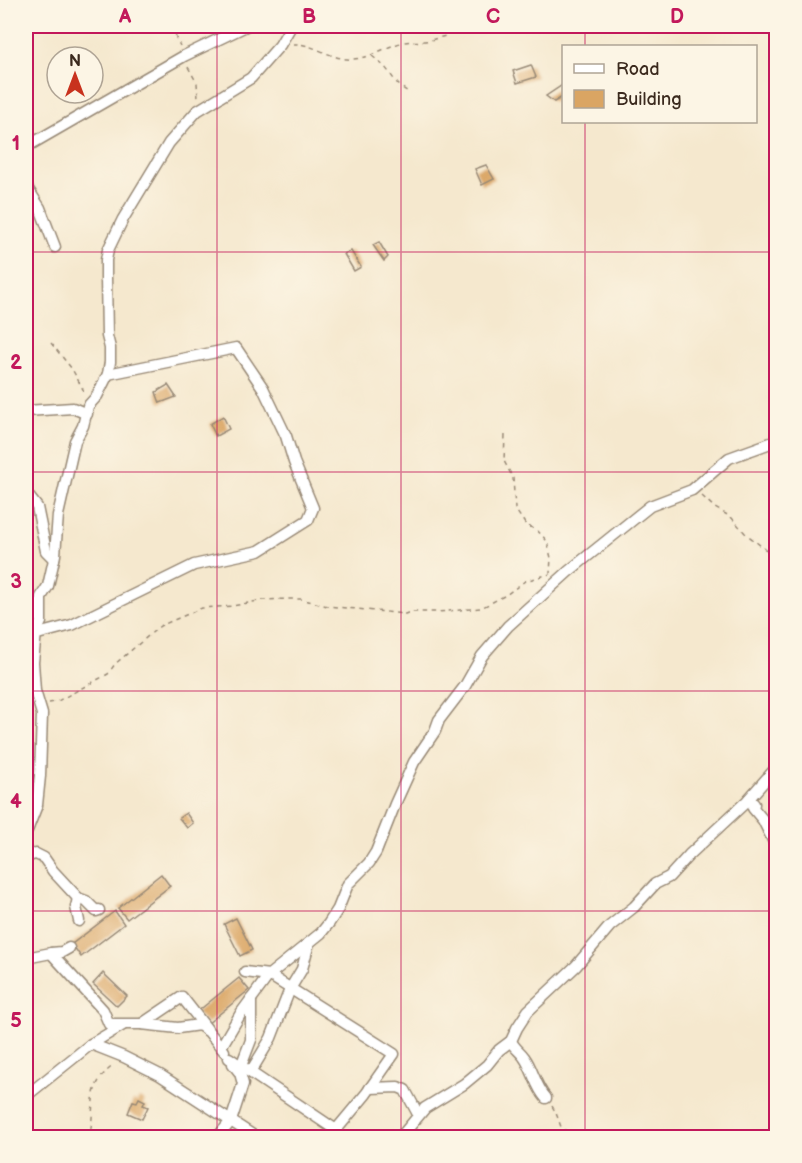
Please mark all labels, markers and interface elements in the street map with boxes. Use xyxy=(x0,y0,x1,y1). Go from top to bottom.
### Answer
text: A xyxy=(118,5,132,29)
text: B xyxy=(302,5,316,29)
text: C xyxy=(486,5,500,29)
text: D xyxy=(670,5,684,29)
north arrow xyxy=(45,45,105,105)
legend xyxy=(562,45,757,123)
text: N xyxy=(69,52,81,71)
text: Road xyxy=(616,59,660,80)
text: Building xyxy=(616,89,682,110)
text: 1 xyxy=(12,132,20,156)
text: 2 xyxy=(10,351,22,375)
text: 3 xyxy=(10,570,22,594)
text: 4 xyxy=(10,790,22,814)
text: 5 xyxy=(10,1009,22,1033)

